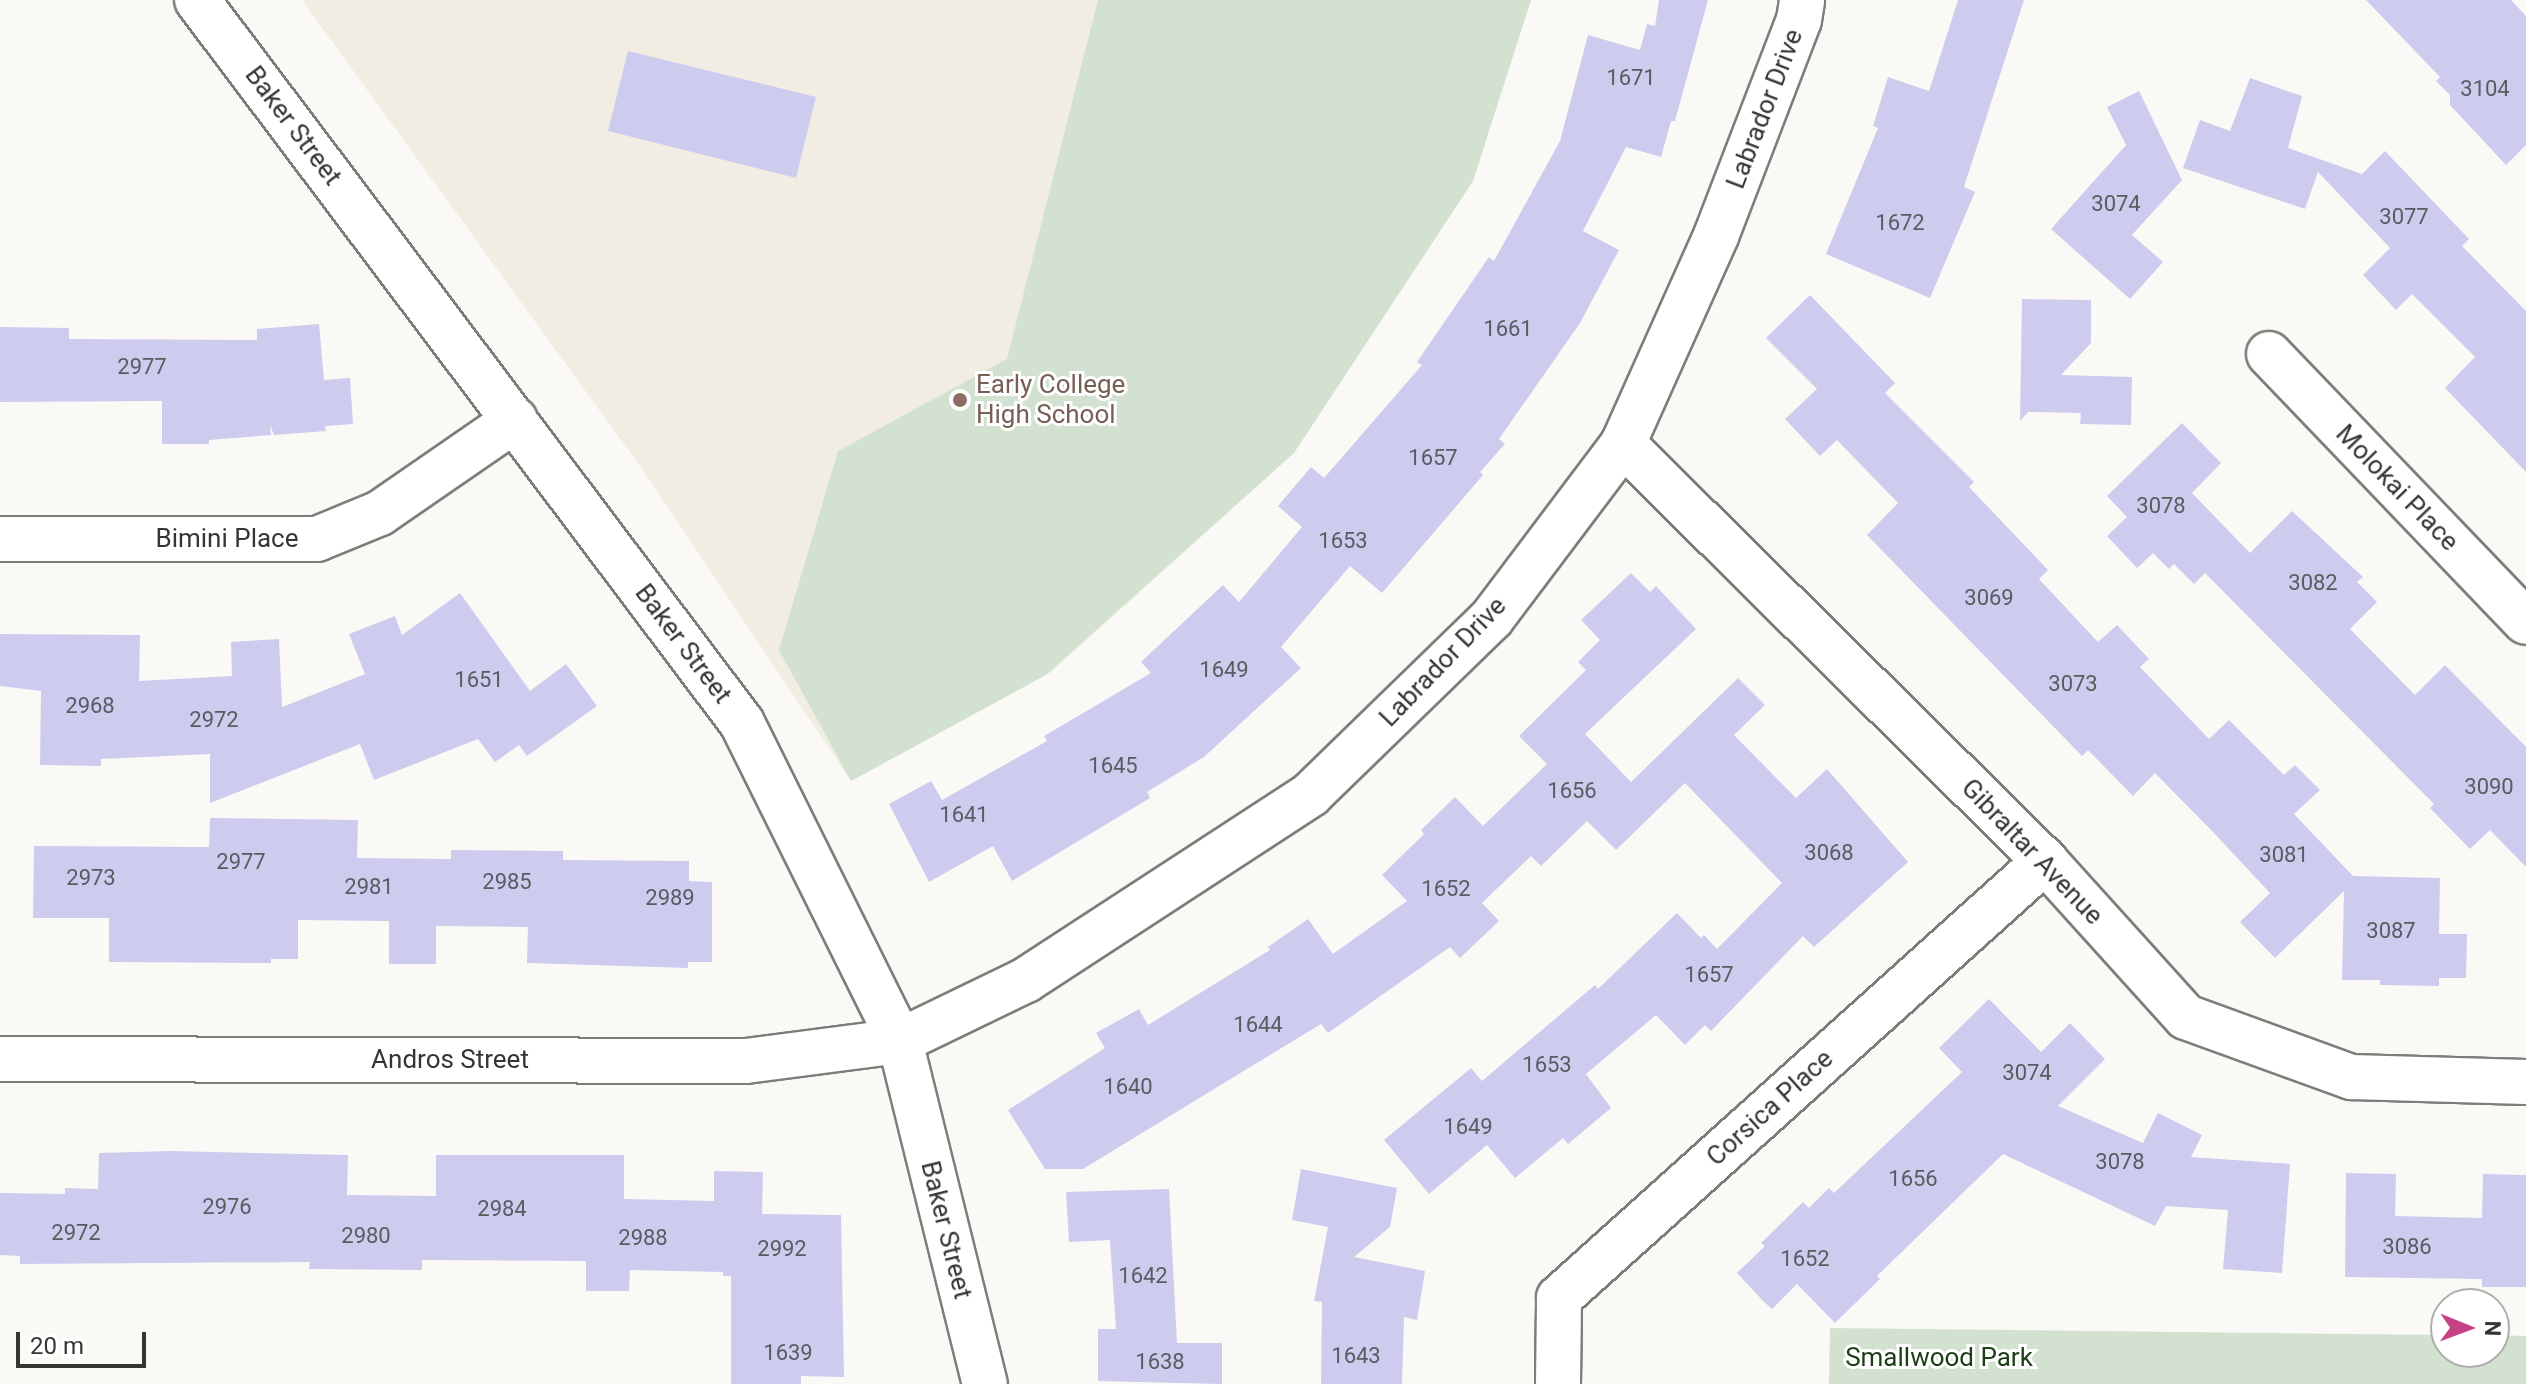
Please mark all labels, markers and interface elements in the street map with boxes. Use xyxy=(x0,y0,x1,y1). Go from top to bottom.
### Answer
street label: Labrador Drive xyxy=(1720,25,1810,193)
street label: Baker Street xyxy=(238,60,348,192)
house number: 1671 xyxy=(1606,65,1656,91)
house number: 3104 xyxy=(2460,76,2510,102)
house number: 3074 xyxy=(2091,191,2141,217)
house number: 3077 xyxy=(2379,204,2429,230)
house number: 1672 xyxy=(1875,210,1925,236)
house number: 1661 xyxy=(1483,316,1533,342)
house number: 2977 xyxy=(117,354,167,380)
place label: Early College High School xyxy=(976,369,1125,430)
marker: Early College High School xyxy=(951,391,969,409)
street label: Molokai Place xyxy=(2329,419,2465,557)
house number: 1657 xyxy=(1408,445,1458,471)
house number: 3078 xyxy=(2136,493,2186,519)
street label: Bimini Place xyxy=(155,523,299,555)
house number: 1653 xyxy=(1318,528,1368,554)
house number: 3082 xyxy=(2288,570,2338,596)
street label: Baker Street xyxy=(628,578,738,710)
house number: 3069 xyxy=(1964,585,2014,611)
street label: Labrador Drive xyxy=(1373,591,1513,733)
house number: 1649 xyxy=(1199,657,1249,683)
house number: 1651 xyxy=(454,667,504,693)
house number: 3073 xyxy=(2048,671,2098,697)
house number: 2968 xyxy=(65,693,115,719)
house number: 2972 xyxy=(189,707,239,733)
house number: 1645 xyxy=(1088,753,1138,779)
street label: Gibraltar Avenue xyxy=(1955,773,2109,931)
house number: 3090 xyxy=(2464,774,2514,800)
house number: 1656 xyxy=(1547,778,1597,804)
house number: 1641 xyxy=(939,802,989,828)
house number: 3068 xyxy=(1804,840,1854,866)
house number: 3081 xyxy=(2259,842,2309,868)
house number: 2977 xyxy=(216,849,266,875)
house number: 2973 xyxy=(66,865,116,891)
house number: 2985 xyxy=(482,869,532,895)
house number: 2981 xyxy=(344,874,394,900)
house number: 1652 xyxy=(1421,876,1471,902)
house number: 2989 xyxy=(645,885,695,911)
house number: 3087 xyxy=(2366,918,2416,944)
house number: 1657 xyxy=(1684,962,1734,988)
house number: 1644 xyxy=(1233,1012,1283,1038)
street label: Corsica Place xyxy=(1701,1043,1839,1173)
street label: Andros Street xyxy=(371,1044,529,1076)
house number: 1653 xyxy=(1522,1052,1572,1078)
house number: 3074 xyxy=(2002,1060,2052,1086)
house number: 1640 xyxy=(1103,1074,1153,1100)
house number: 1649 xyxy=(1443,1114,1493,1140)
house number: 3078 xyxy=(2095,1149,2145,1175)
street label: Baker Street xyxy=(914,1158,978,1302)
house number: 1656 xyxy=(1888,1166,1938,1192)
house number: 2976 xyxy=(202,1194,252,1220)
house number: 2984 xyxy=(477,1196,527,1222)
house number: 2972 xyxy=(51,1220,101,1246)
house number: 2980 xyxy=(341,1223,391,1249)
house number: 2988 xyxy=(618,1225,668,1251)
house number: 3086 xyxy=(2382,1234,2432,1260)
house number: 2992 xyxy=(757,1236,807,1262)
house number: 1652 xyxy=(1780,1246,1830,1272)
house number: 1642 xyxy=(1118,1263,1168,1289)
north arrow xyxy=(2430,1288,2510,1368)
scale bar xyxy=(20,1316,150,1366)
text: N xyxy=(2480,1320,2505,1336)
text: 20 m xyxy=(30,1332,84,1360)
house number: 1639 xyxy=(763,1340,813,1366)
park label: Smallwood Park xyxy=(1845,1342,2033,1374)
house number: 1643 xyxy=(1331,1343,1381,1369)
house number: 1638 xyxy=(1135,1349,1185,1375)

